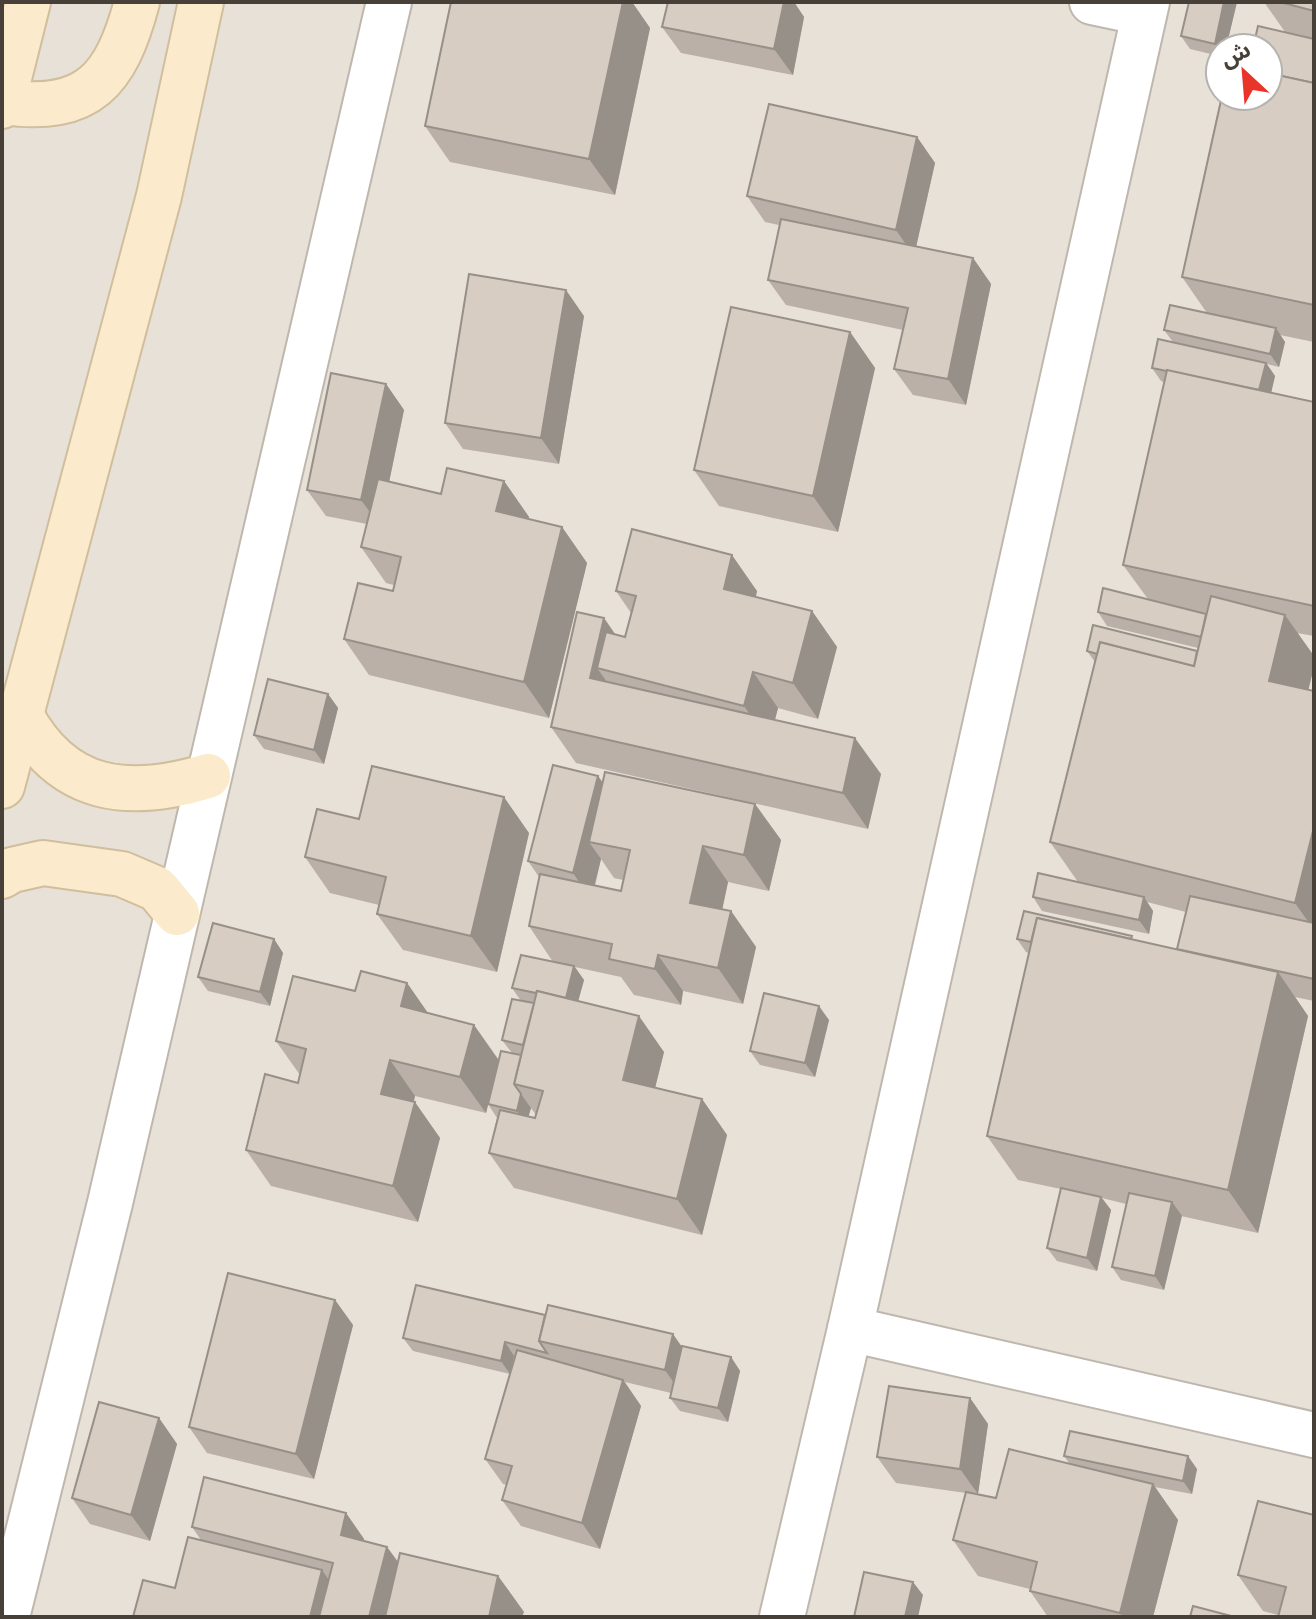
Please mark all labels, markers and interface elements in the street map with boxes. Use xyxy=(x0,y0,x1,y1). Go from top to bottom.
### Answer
north arrow xyxy=(1204,32,1284,112)
text: ش xyxy=(1216,37,1255,73)

